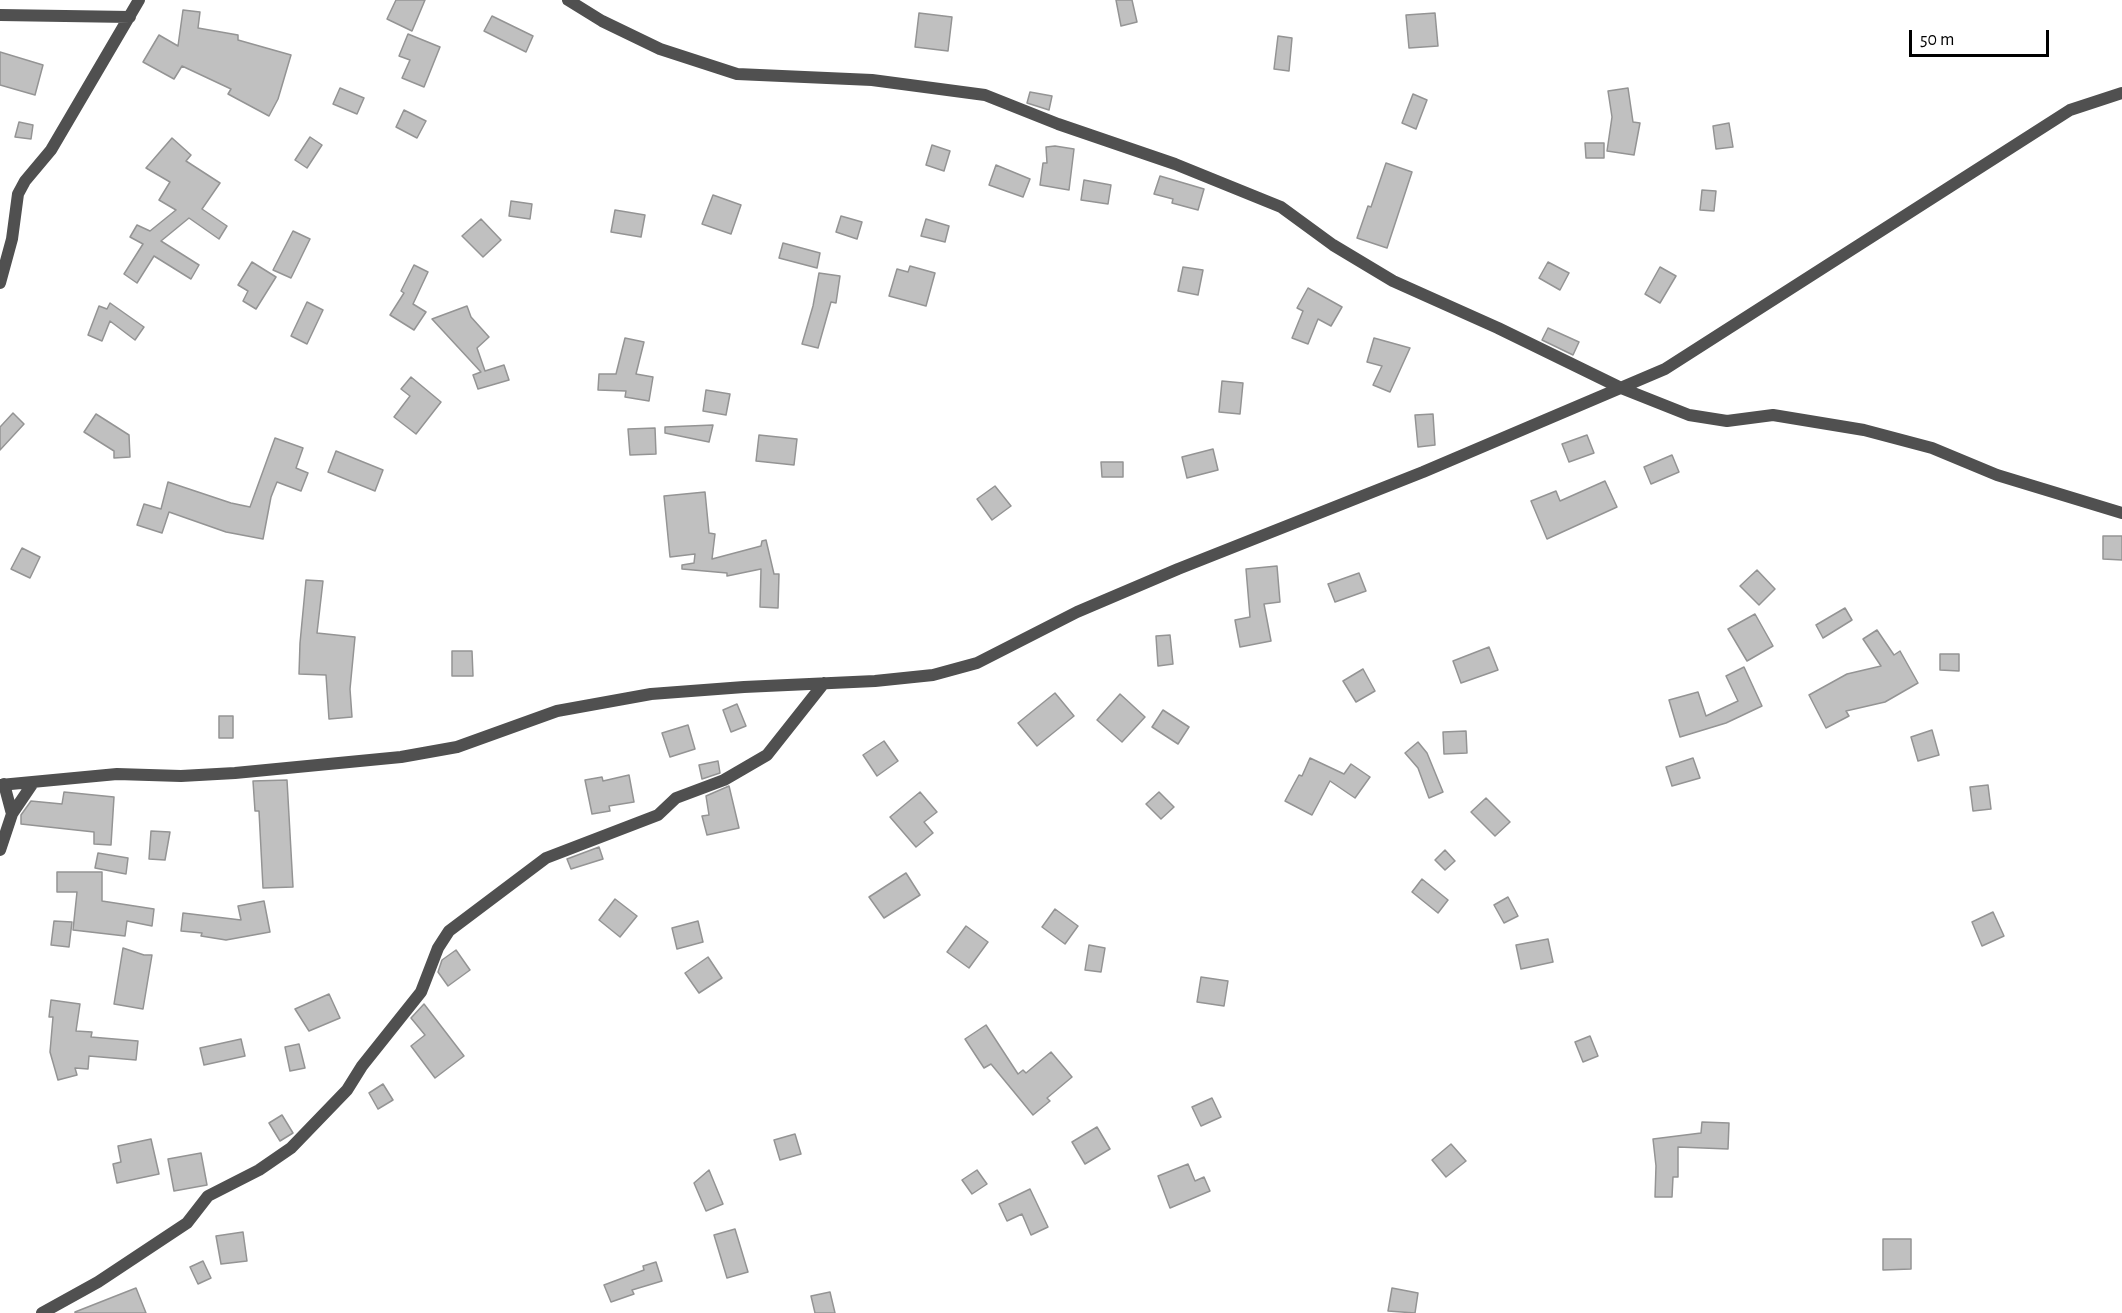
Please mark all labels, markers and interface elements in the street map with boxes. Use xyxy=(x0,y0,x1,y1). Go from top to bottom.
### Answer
scale bar xyxy=(1912,18,2052,56)
text: 50 m xyxy=(1920,31,1954,49)

